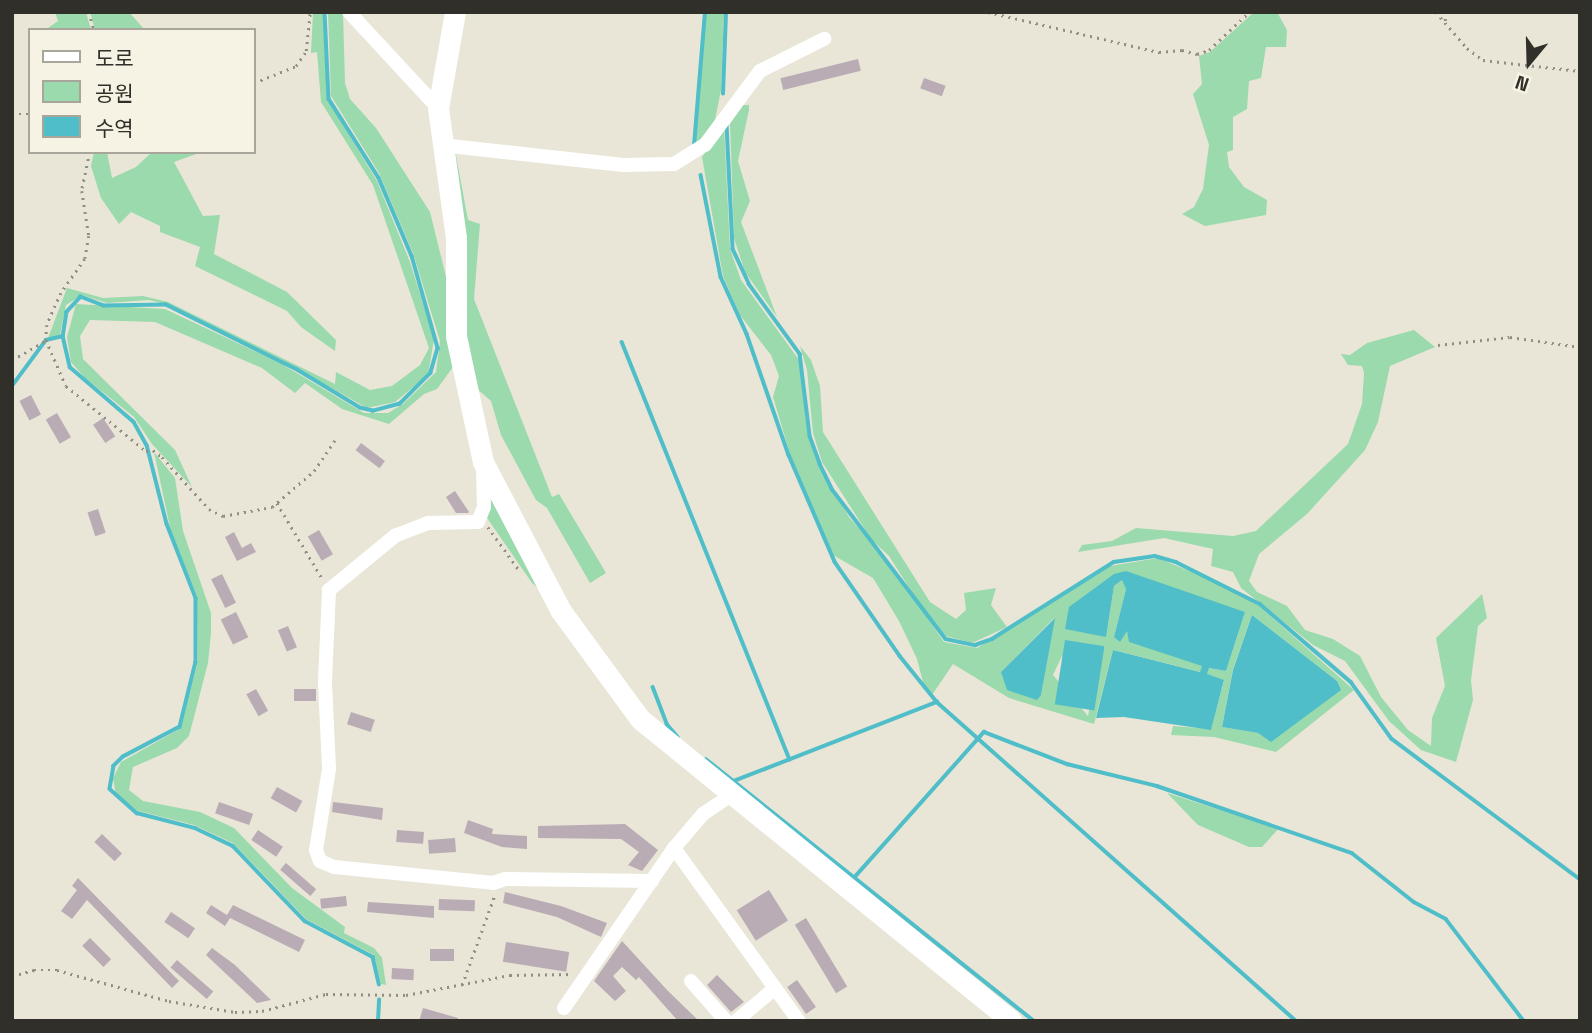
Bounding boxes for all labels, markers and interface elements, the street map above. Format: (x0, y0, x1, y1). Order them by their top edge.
legend (28, 28, 256, 154)
north arrow (1494, 28, 1564, 98)
text: 도로 (95, 45, 134, 72)
text: N (1512, 69, 1532, 97)
text: 공원 (95, 80, 134, 107)
text: 수역 (95, 115, 134, 142)

